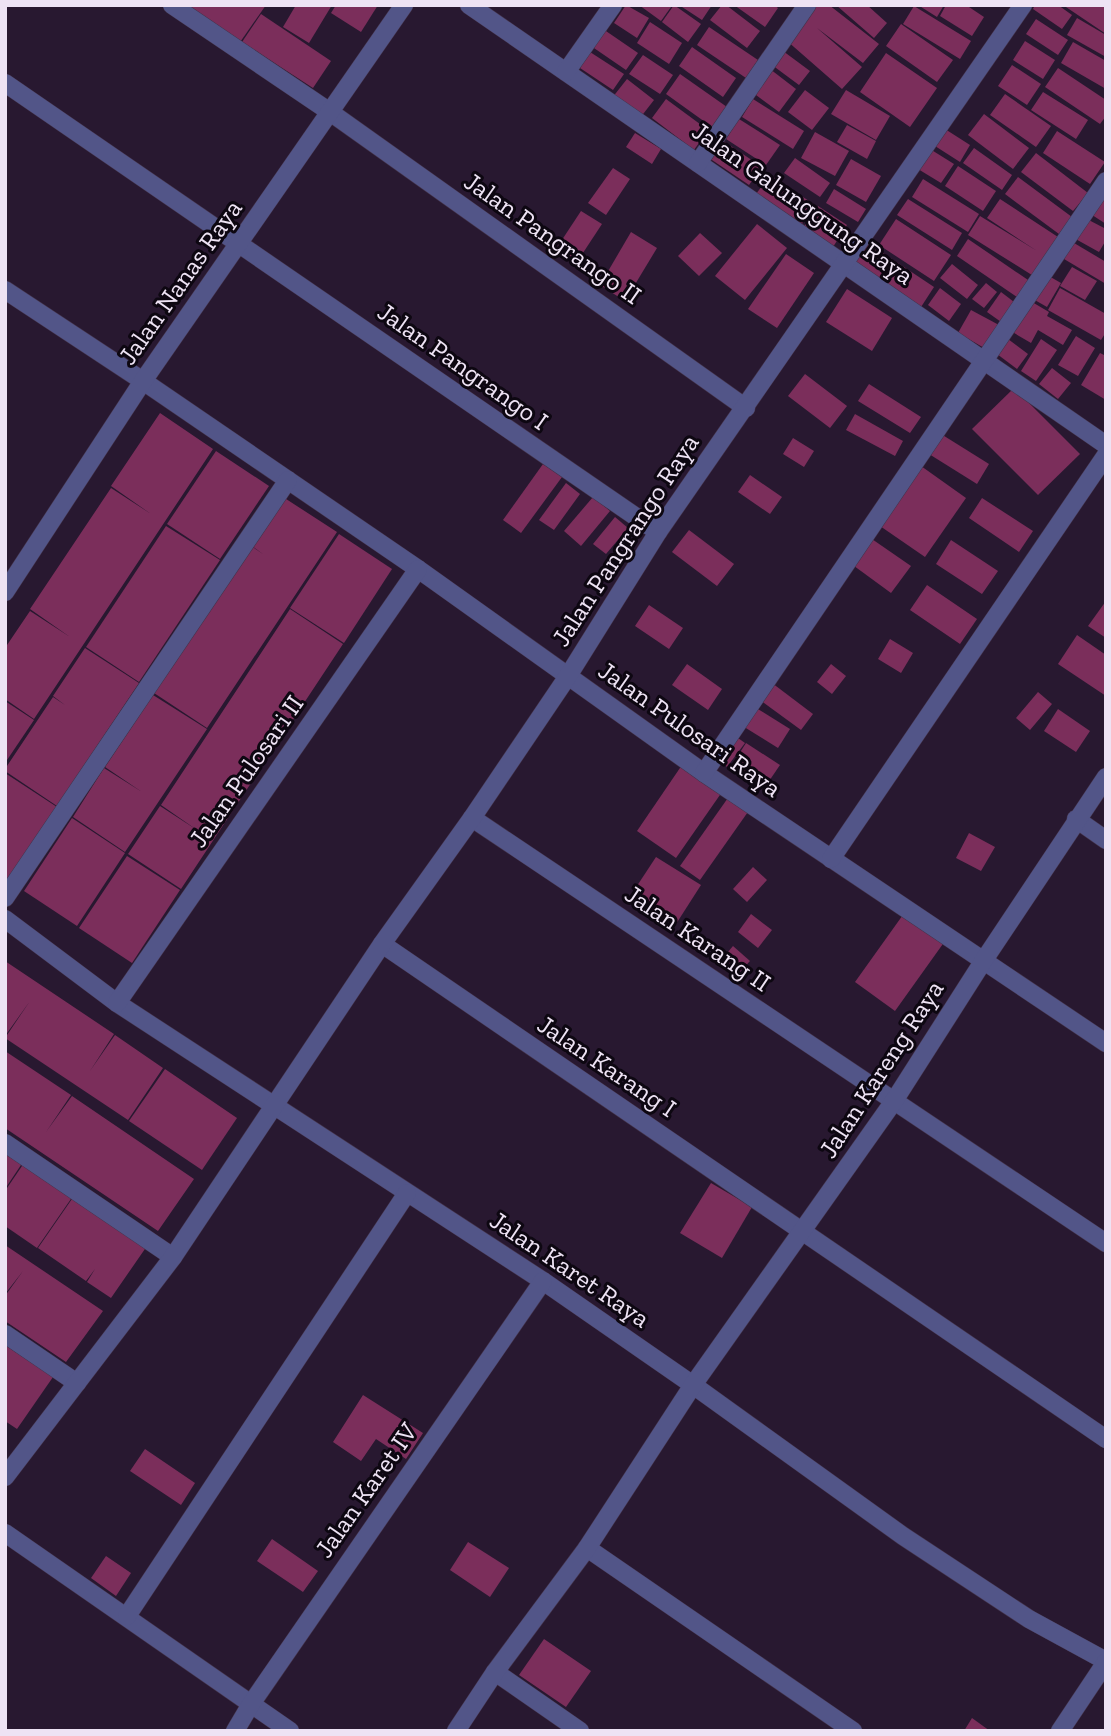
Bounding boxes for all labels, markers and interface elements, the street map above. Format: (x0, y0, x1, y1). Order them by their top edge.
street label: Jalan Galunggung Raya (686, 114, 920, 292)
street label: Jalan Pangrango II (458, 165, 648, 311)
street label: Jalan Nanas Raya (111, 193, 249, 371)
street label: Jalan Pangrango I (372, 295, 554, 437)
street label: Jalan Pangrango Raya (545, 428, 706, 652)
street label: Jalan Pulosari Raya (592, 654, 788, 804)
street label: Jalan Pulosari II (182, 689, 310, 853)
street label: Jalan Karang II (619, 878, 777, 998)
street label: Jalan Kareng Raya (812, 974, 951, 1164)
street label: Jalan Karang I (532, 1008, 682, 1124)
street label: Jalan Karet Raya (484, 1204, 656, 1334)
street label: Jalan Karet IV (308, 1416, 424, 1564)

